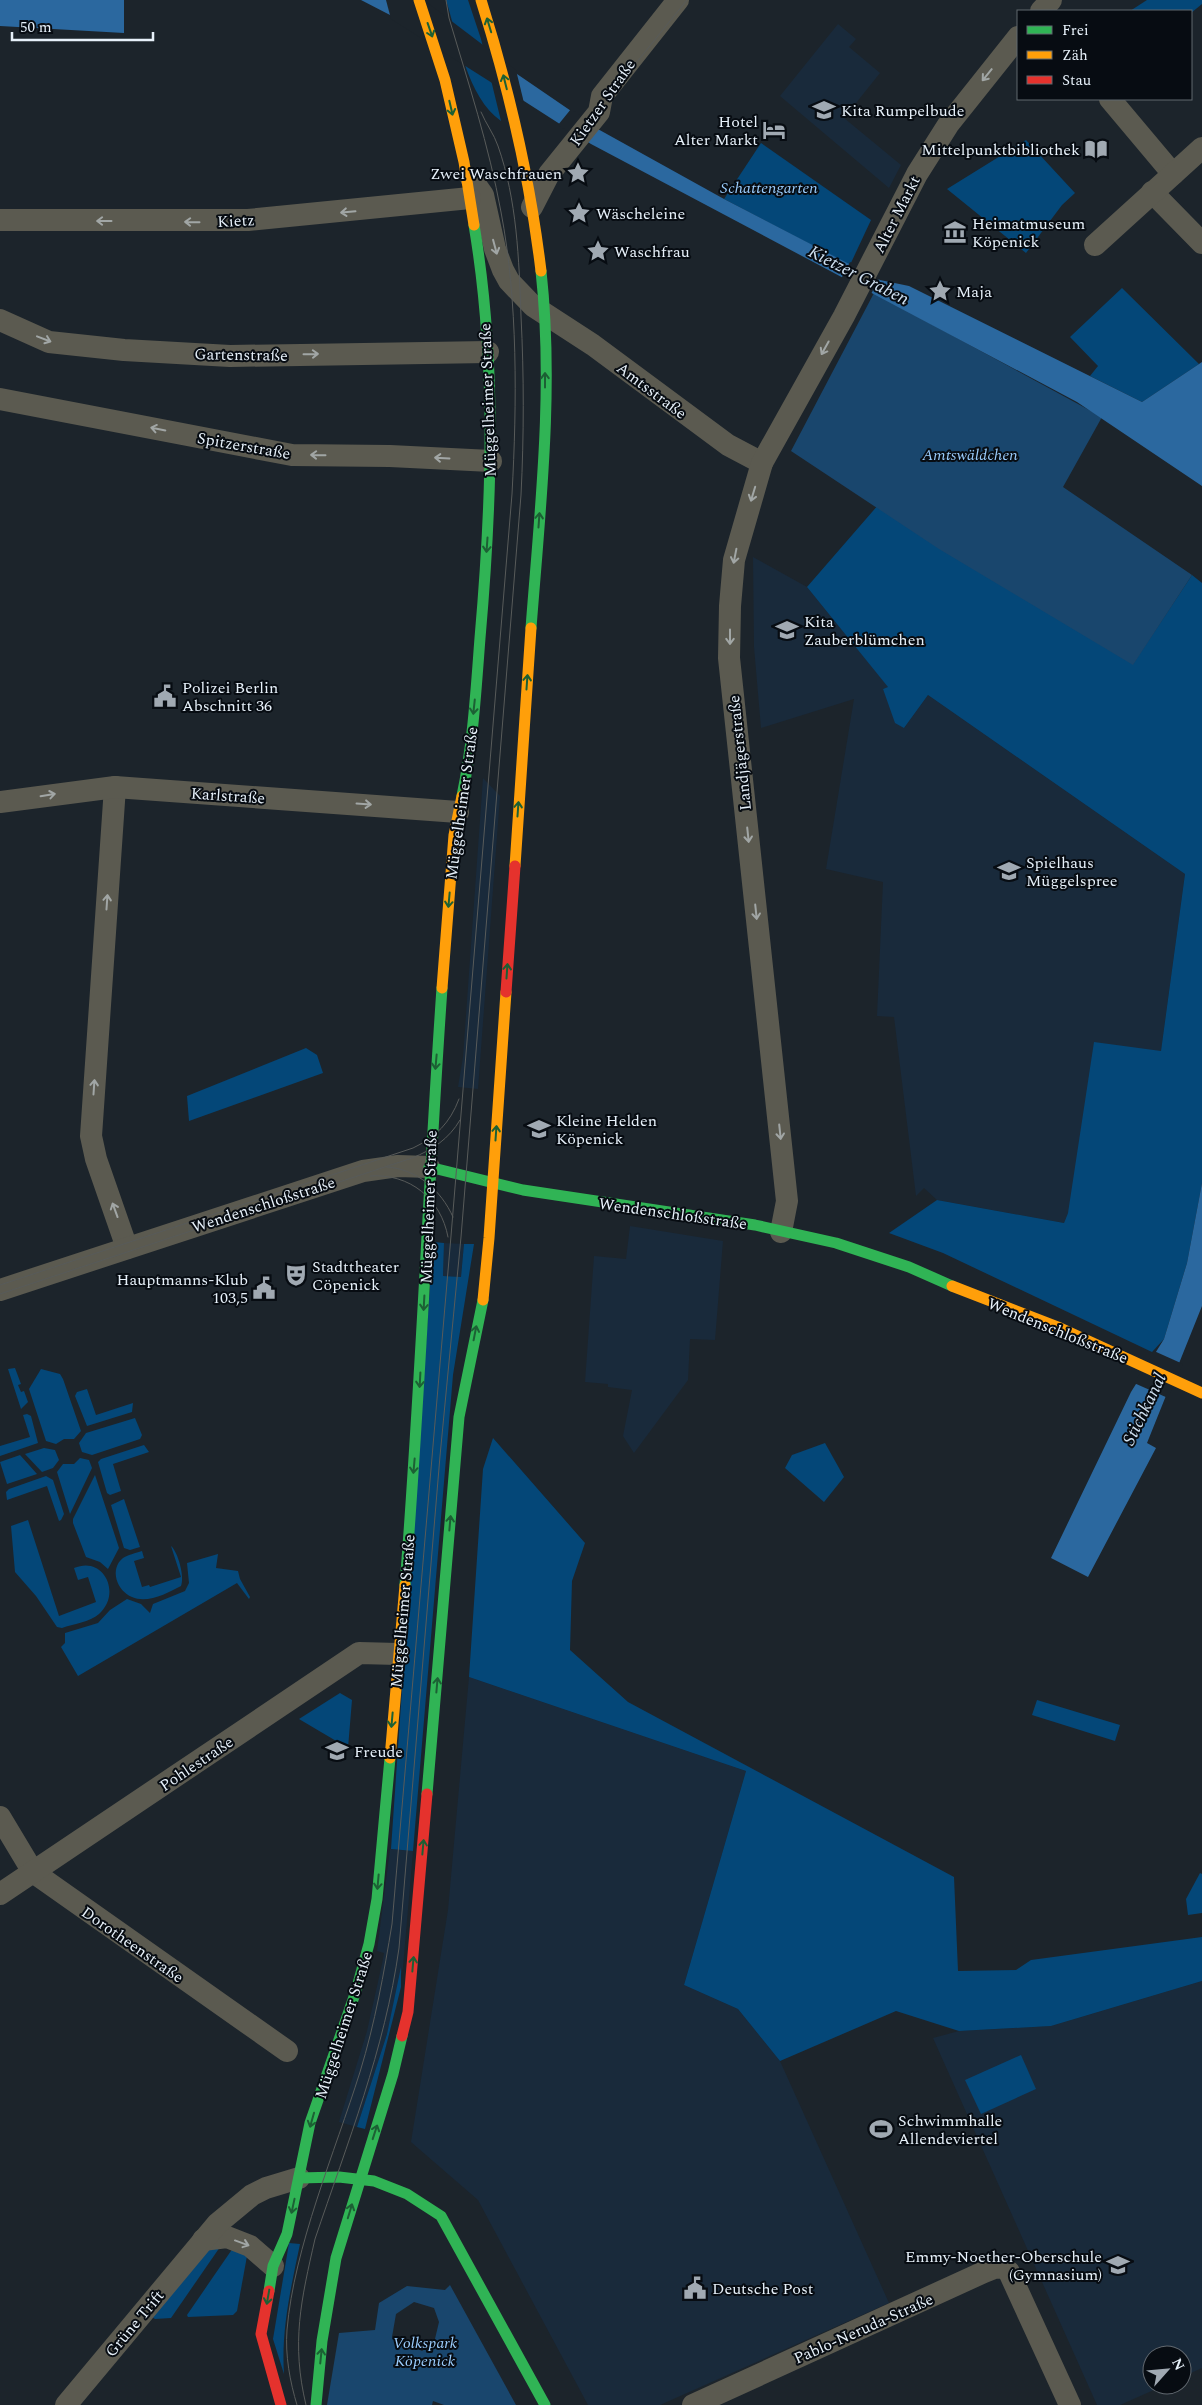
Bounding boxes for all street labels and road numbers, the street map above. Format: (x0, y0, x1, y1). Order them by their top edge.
street label: Kietzer Straße (564, 54, 642, 151)
street label: Alter Markt (867, 171, 927, 257)
street label: Kietz (217, 208, 255, 234)
street label: Müggelheimer Straße (473, 323, 503, 477)
street label: Gartenstraße (194, 342, 288, 368)
street label: Amtsstraße (611, 356, 692, 425)
street label: Spitzerstraße (195, 426, 292, 466)
street label: Landjägerstraße (722, 694, 758, 812)
street label: Müggelheimer Straße (439, 725, 485, 881)
street label: Karlstraße (190, 781, 266, 811)
street label: Müggelheimer Straße (414, 1130, 444, 1284)
street label: Wendenschloßstraße (188, 1170, 338, 1239)
street label: Wendenschloßstraße (597, 1192, 749, 1236)
street label: Wendenschloßstraße (984, 1292, 1131, 1370)
street label: Müggelheimer Straße (384, 1533, 422, 1689)
street label: Pohlestraße (155, 1730, 238, 1797)
street label: Dorotheenstraße (76, 1901, 189, 1989)
street label: Müggelheimer Straße (309, 1948, 379, 2102)
street label: Grüne Trift (99, 2285, 170, 2363)
street label: Pablo-Neruda-Straße (790, 2287, 937, 2371)

